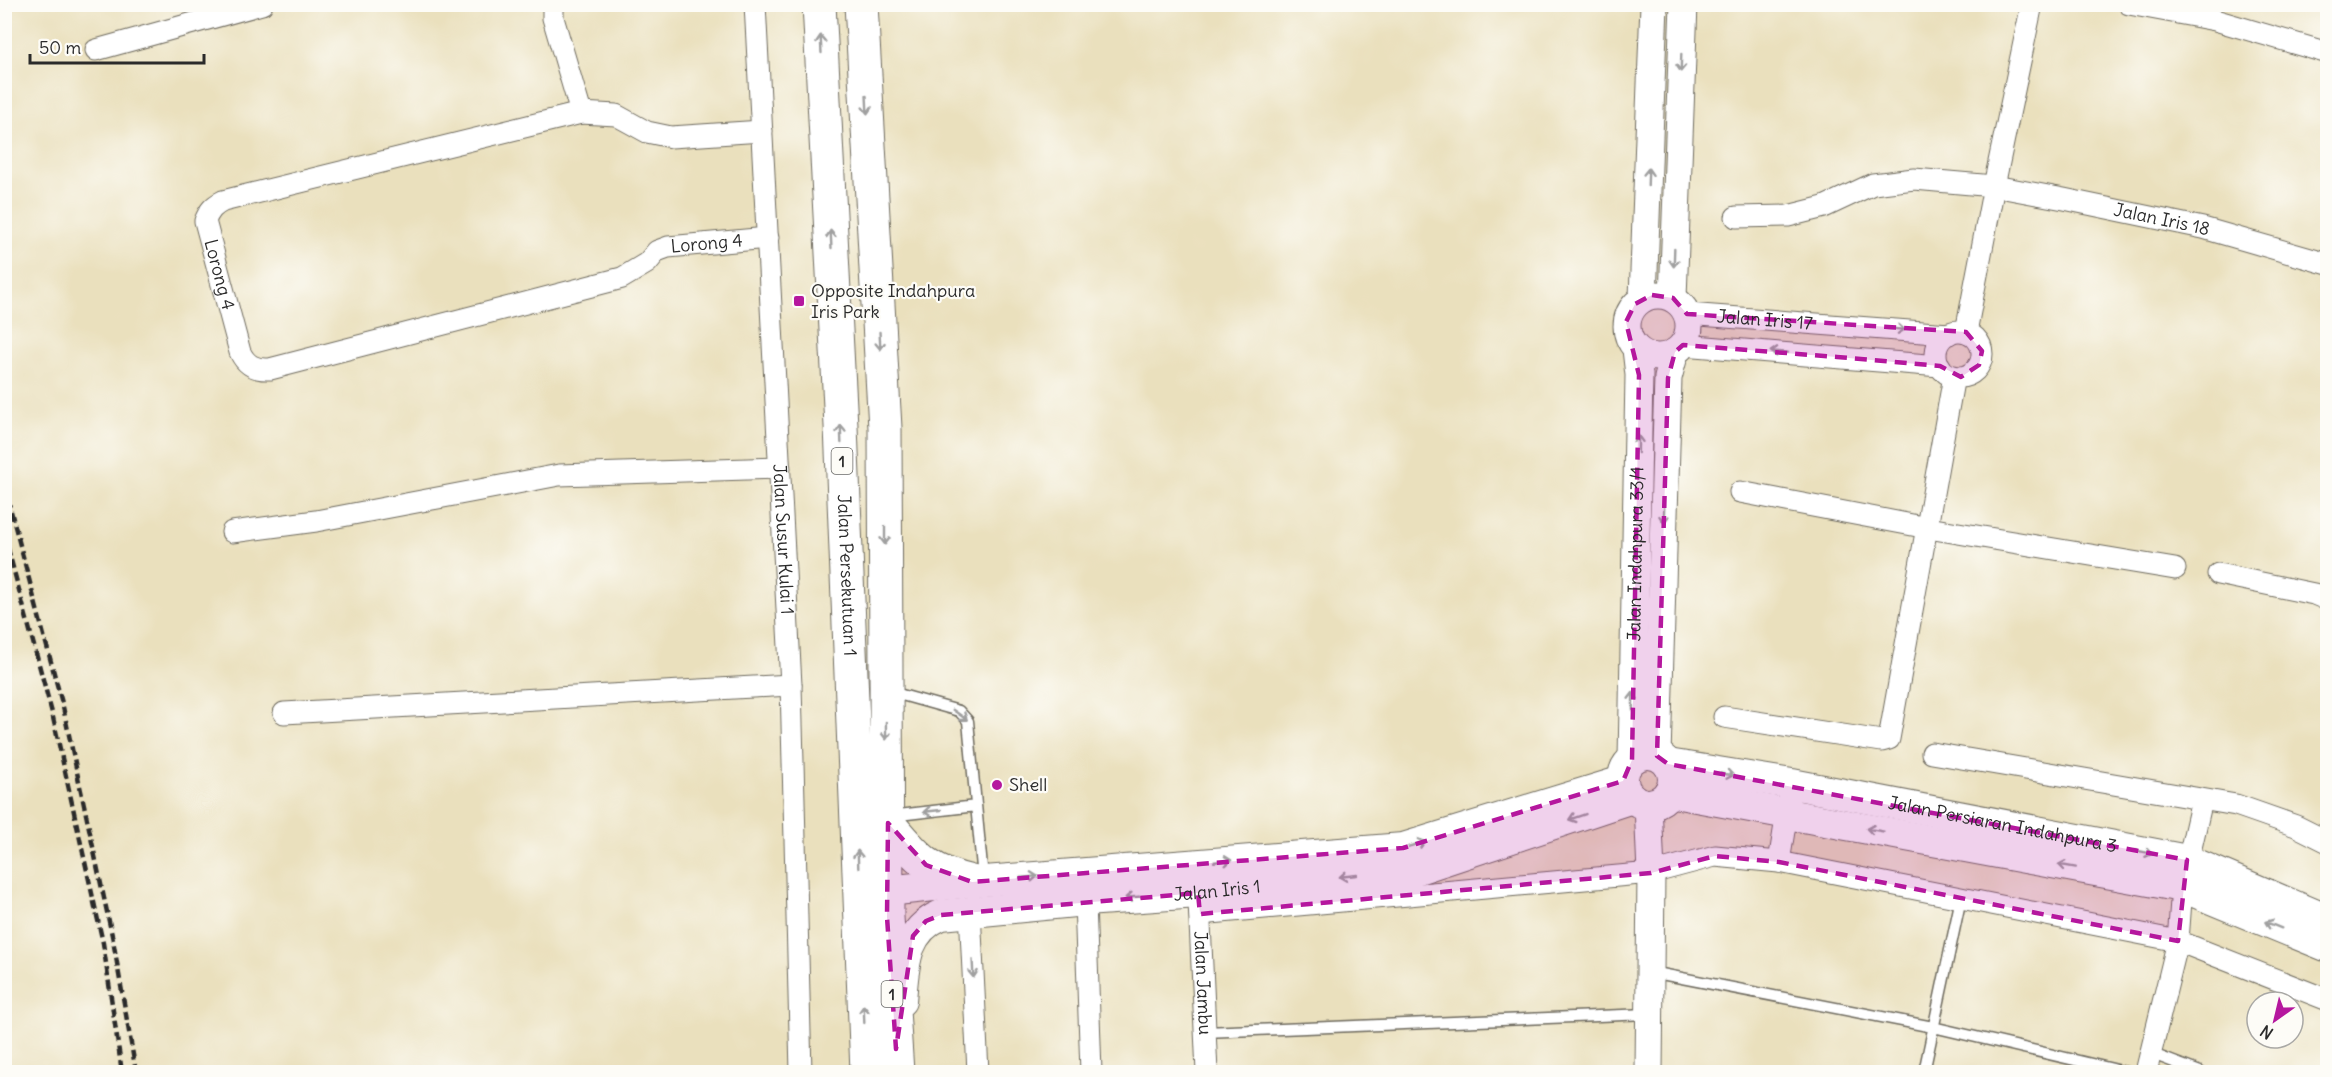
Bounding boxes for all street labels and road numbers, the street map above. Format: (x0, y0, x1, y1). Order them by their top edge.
street label: Jalan Iris 18 (2112, 198, 2213, 240)
street label: Lorong 4 (670, 228, 744, 258)
street label: Lorong 4 (199, 237, 240, 312)
street label: Jalan Iris 17 (1716, 304, 1814, 335)
road number: 1 (832, 448, 852, 474)
street label: Jalan Susur Kulai 1 (768, 463, 799, 615)
street label: Jalan Indahpura 33/1 (1622, 467, 1648, 642)
street label: Jalan Persekutuan 1 (833, 494, 862, 657)
street label: Jalan Persiaran Indahpura 3 (1886, 791, 2119, 857)
street label: Jalan Iris 1 (1173, 874, 1262, 906)
street label: Jalan Jambu (1189, 930, 1217, 1035)
road number: 1 (882, 981, 902, 1007)

